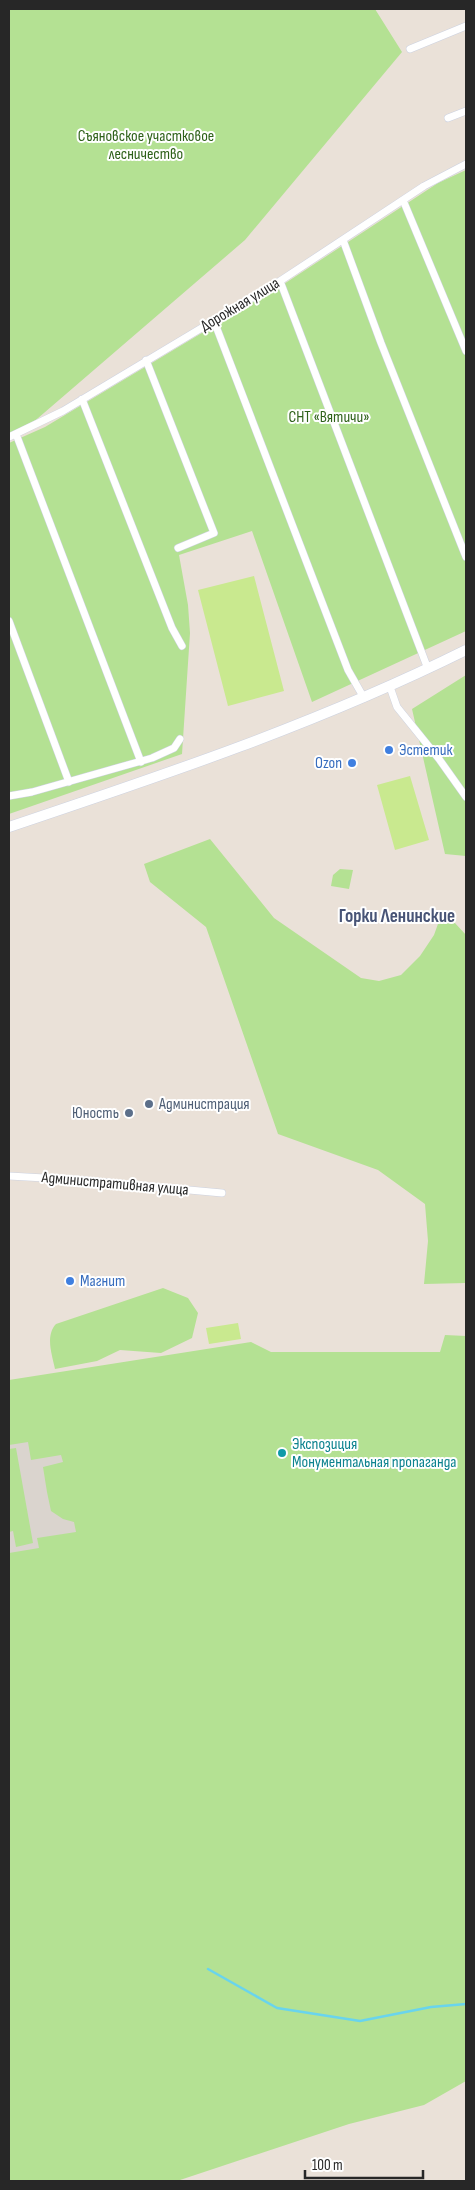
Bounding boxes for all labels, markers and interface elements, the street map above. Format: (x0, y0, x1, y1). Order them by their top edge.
park label: Съяновское участковое лесничество (78, 127, 214, 164)
street label: Дорожная улица (197, 274, 283, 336)
park label: СНТ «Вятичи» (288, 408, 370, 427)
place label: Эстетик (399, 741, 453, 760)
marker: Эстетик (383, 744, 395, 756)
place label: Ozon (315, 754, 342, 773)
marker: Ozon (346, 757, 358, 769)
district label: Горки Ленинские (339, 905, 455, 928)
place label: Администрация (158, 1095, 250, 1114)
marker: Администрация (143, 1098, 155, 1110)
place label: Юность (72, 1104, 119, 1123)
marker: Юность (123, 1107, 135, 1119)
street label: Административная улица (40, 1168, 189, 1200)
place label: Магнит (80, 1272, 125, 1291)
marker: Магнит (64, 1275, 76, 1287)
place label: Экспозиция Монументальная пропаганда (292, 1435, 456, 1472)
marker: Экспозиция Монументальная пропаганда (276, 1447, 288, 1459)
scale bar (305, 2148, 422, 2180)
text: 100 m (312, 2156, 343, 2175)

